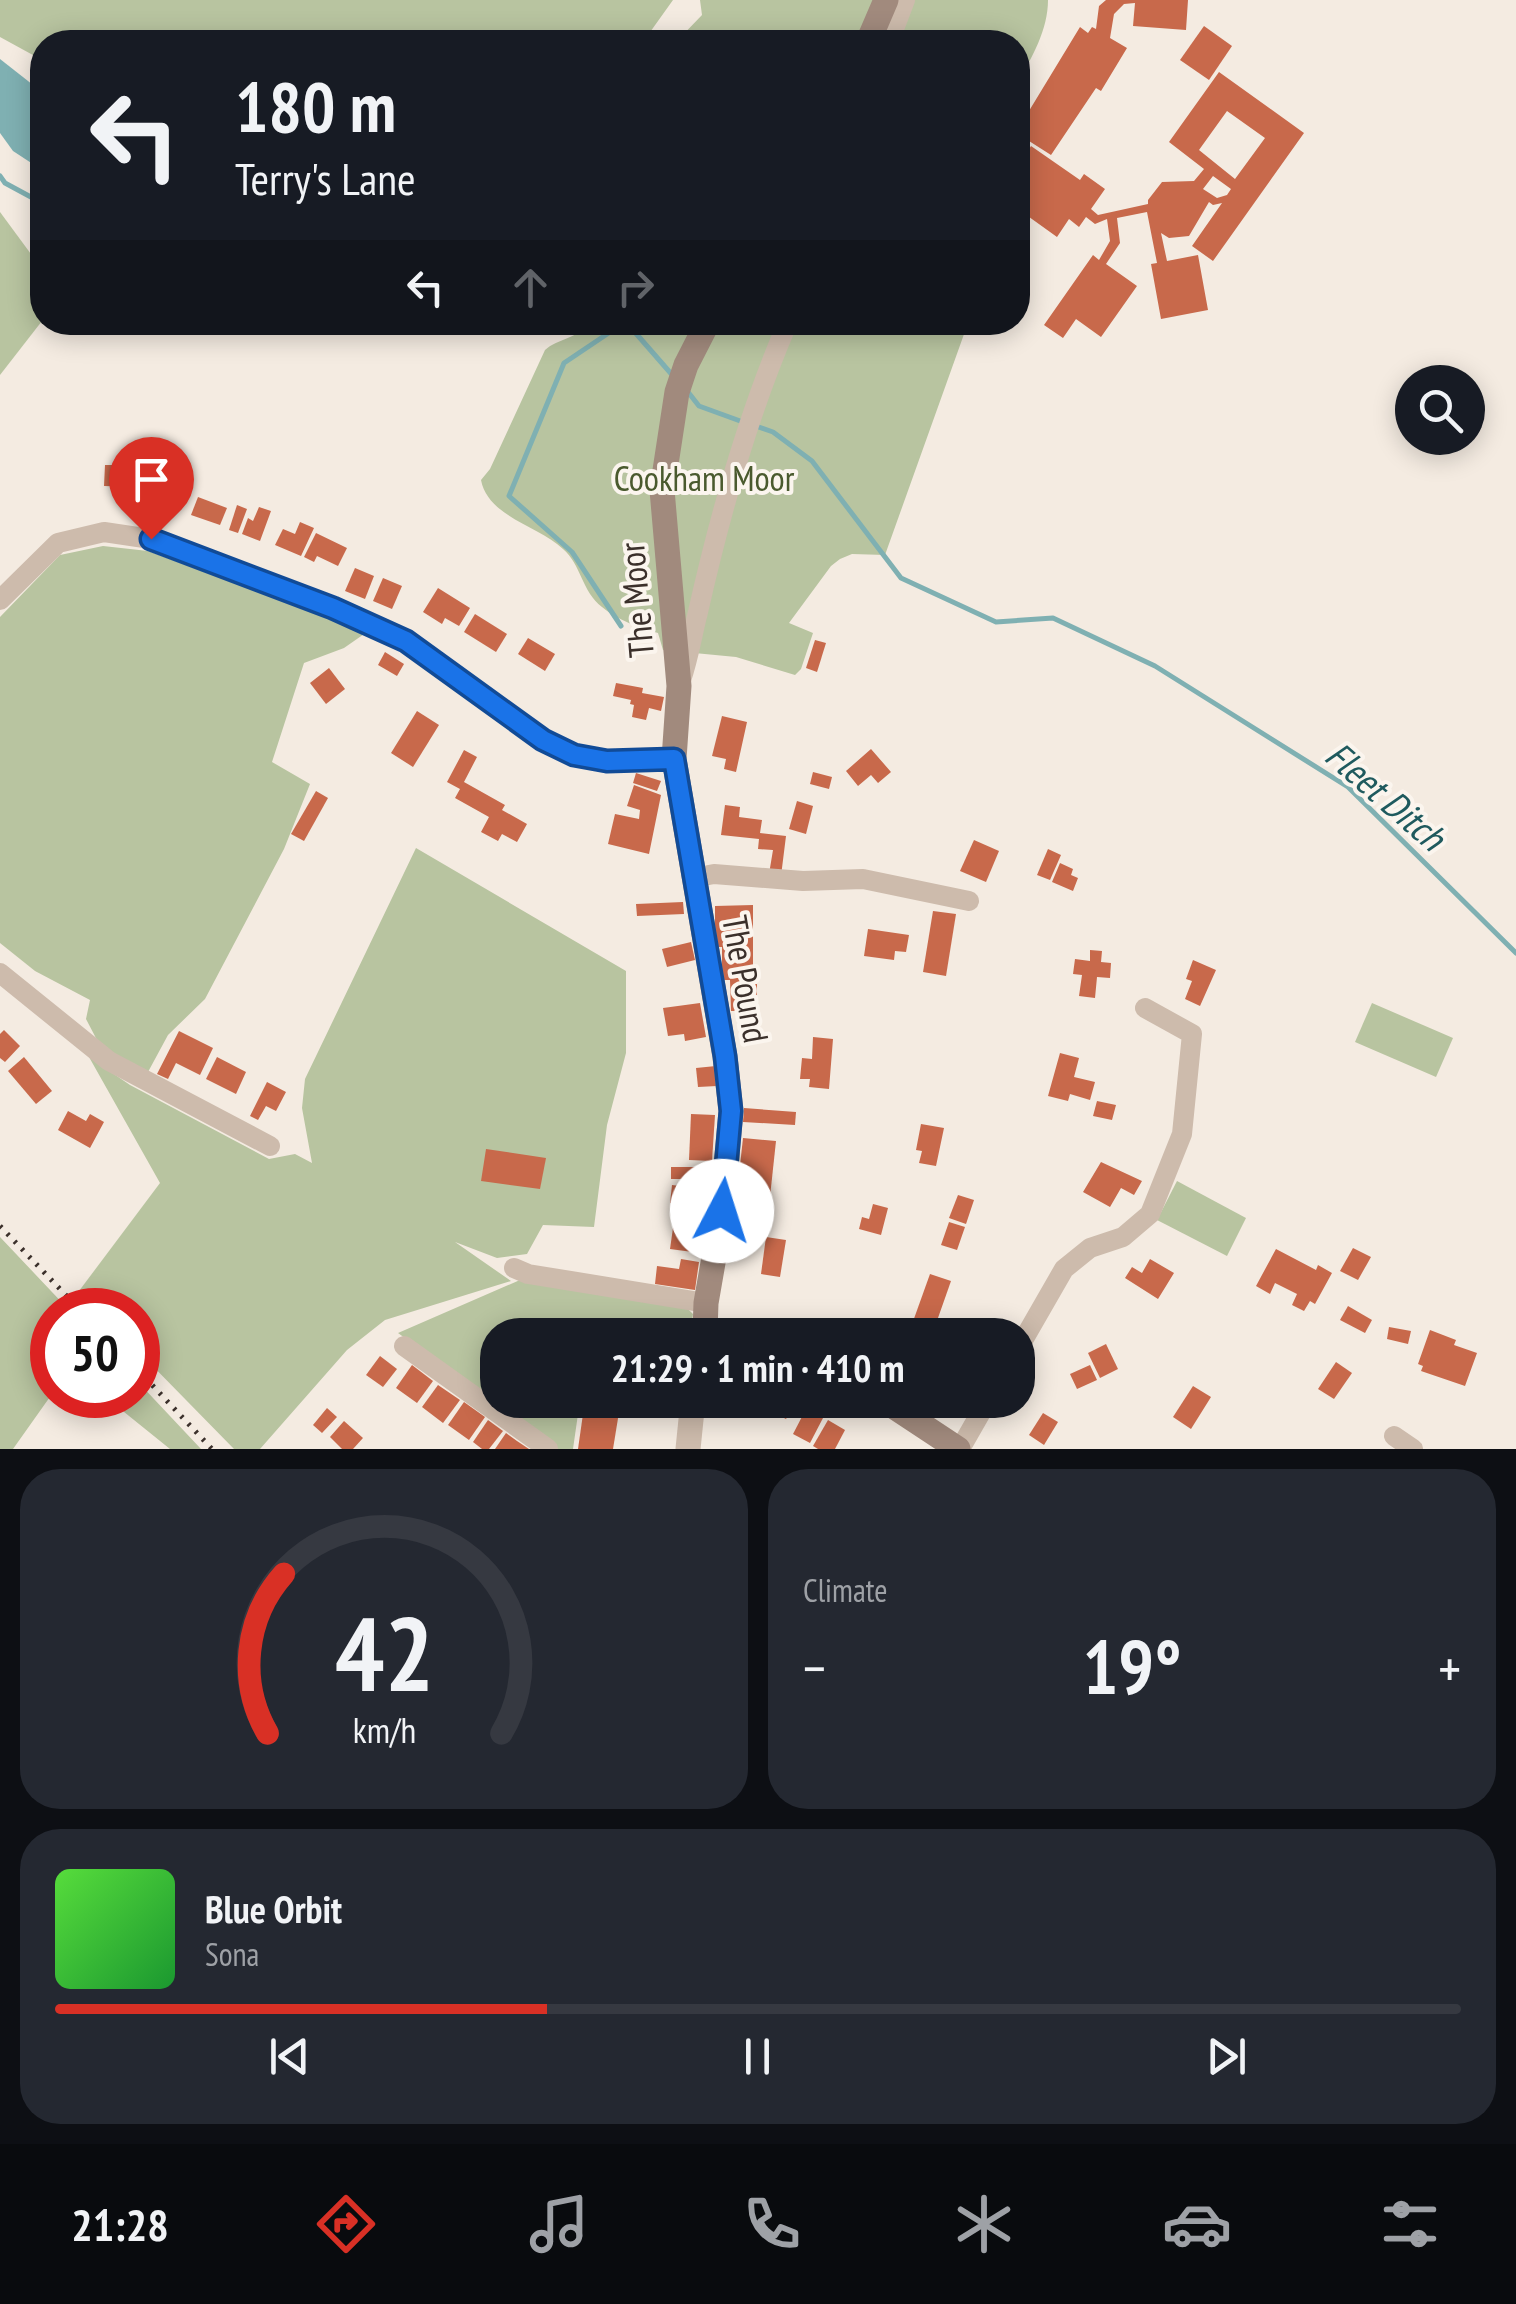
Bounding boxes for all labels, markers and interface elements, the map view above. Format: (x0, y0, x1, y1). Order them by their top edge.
text: 180 m (235, 61, 396, 151)
icon: left (70, 70, 200, 200)
text: Terry's Lane (235, 149, 416, 207)
icon: left (398, 260, 453, 315)
icon: ahead (503, 260, 558, 315)
icon: right (608, 260, 663, 315)
map controls (1395, 365, 1485, 455)
button: search (1395, 365, 1485, 455)
pin (109, 437, 194, 540)
icon: arrive (124, 452, 179, 507)
park label: Cookham Moor (614, 455, 795, 501)
street label: The Moor (608, 540, 664, 659)
water label: Fleet Ditch (1316, 730, 1458, 862)
street label: The Pound (712, 912, 780, 1046)
position arrow (670, 1159, 774, 1263)
speed limit sign: 50 (30, 1288, 160, 1418)
text: 21:29 · 1 min · 410 m (611, 1343, 904, 1392)
text: Climate (803, 1569, 887, 1611)
text: 42 (334, 1585, 434, 1720)
text: 19° (1082, 1618, 1182, 1715)
text: − (803, 1632, 826, 1703)
text: + (1438, 1632, 1461, 1703)
text: km/h (352, 1707, 416, 1753)
text: Blue Orbit (205, 1884, 342, 1933)
text: Sona (205, 1933, 259, 1975)
icon: previous (262, 2029, 317, 2084)
icon: pause (730, 2029, 785, 2084)
icon: next (1199, 2029, 1254, 2084)
icon: directions (311, 2189, 381, 2259)
icon: music (524, 2189, 594, 2259)
icon: phone (737, 2189, 807, 2259)
icon: climate (949, 2189, 1019, 2259)
icon: car (1162, 2189, 1232, 2259)
icon: filters (1375, 2189, 1445, 2259)
text: 21:28 (71, 2195, 169, 2253)

